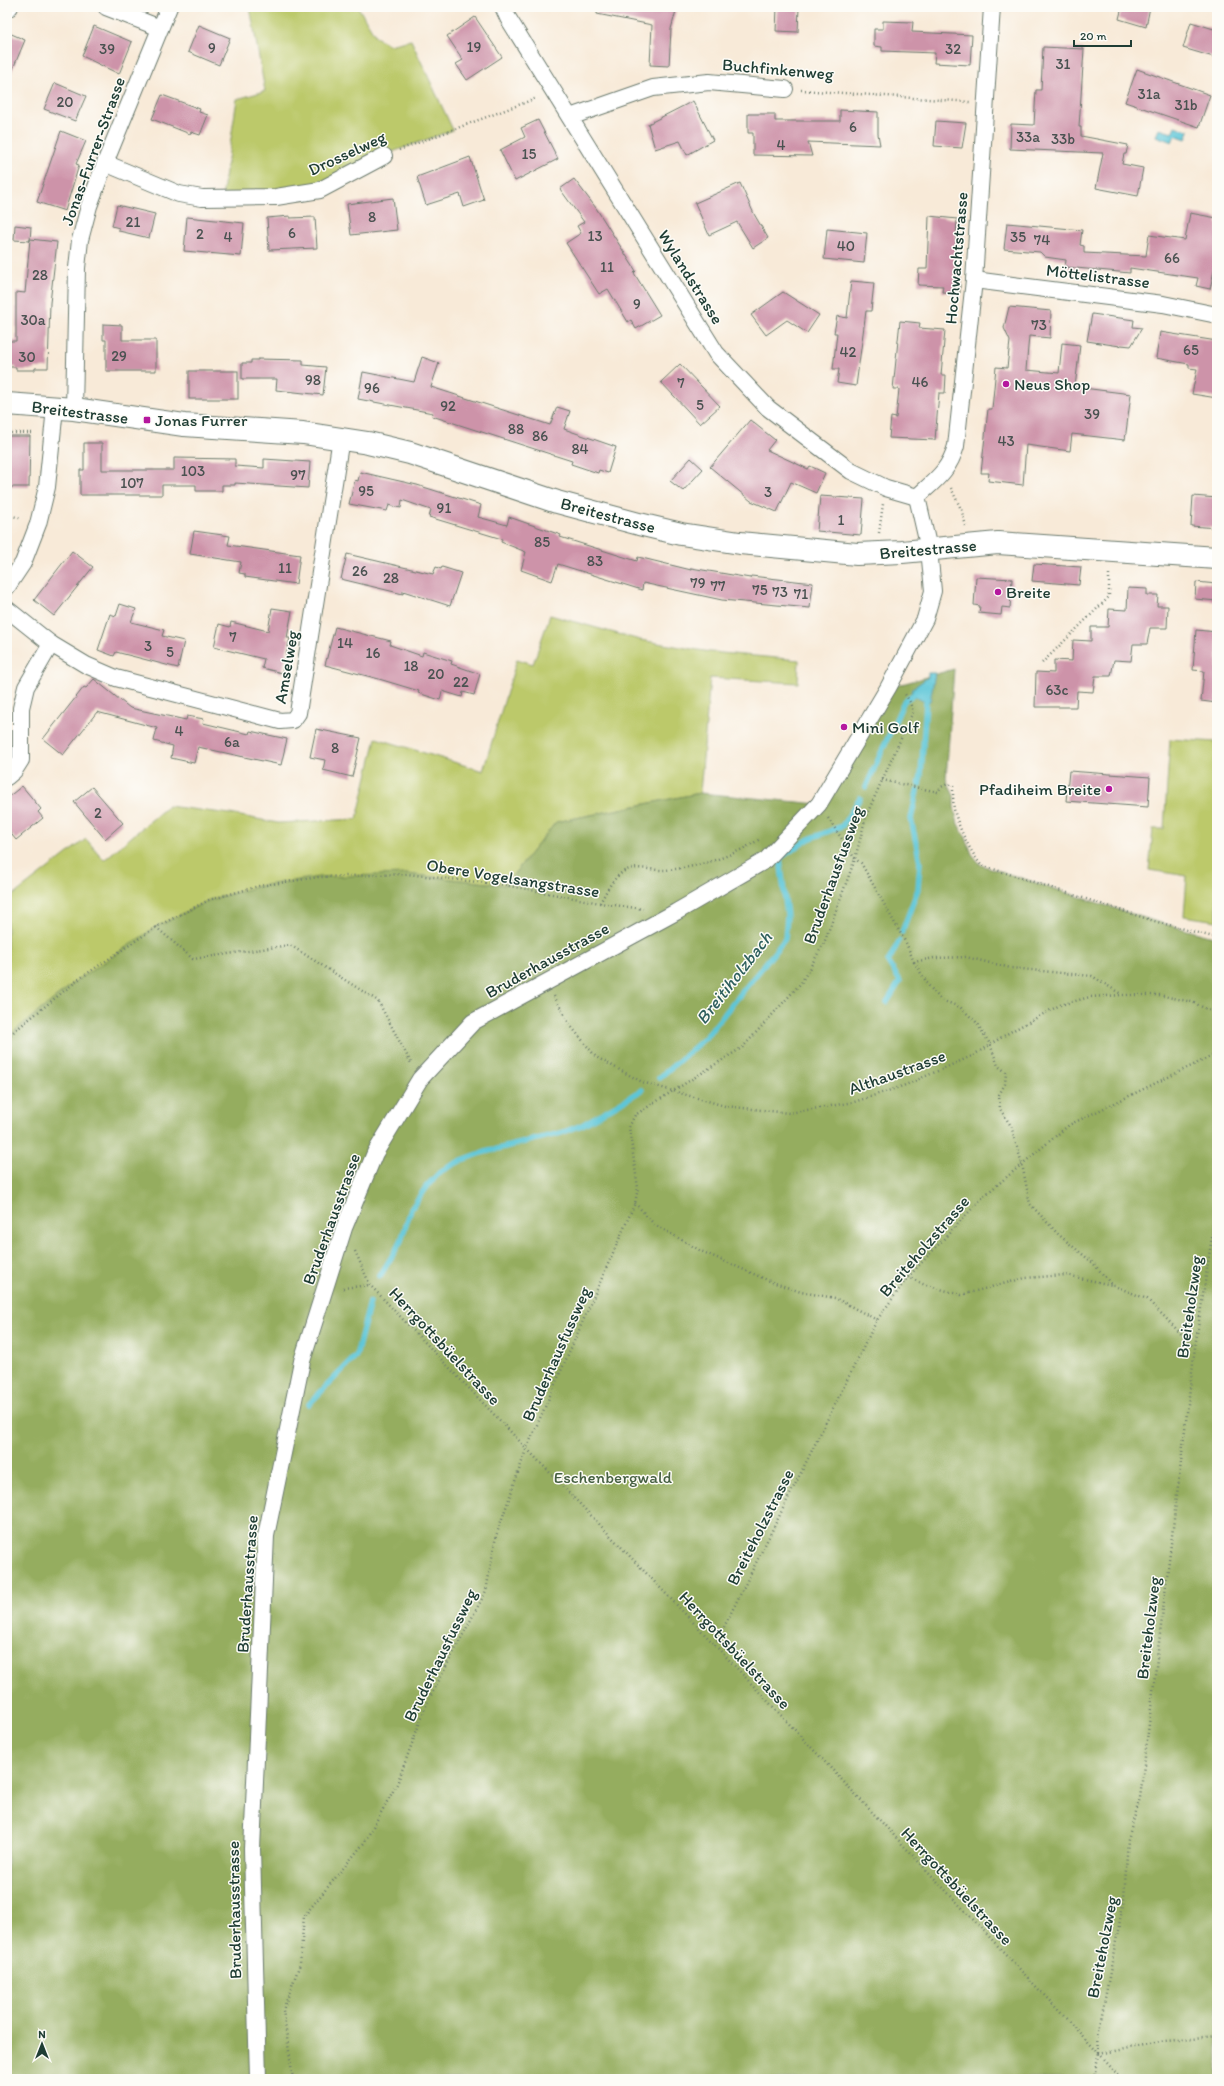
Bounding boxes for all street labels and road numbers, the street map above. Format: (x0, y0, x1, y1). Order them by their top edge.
street label: Buchfinkenweg (721, 54, 835, 84)
street label: Jonas-Furrer-Strasse (57, 74, 129, 228)
street label: Drosselweg (305, 126, 389, 180)
street label: Hochwachtstrasse (940, 191, 972, 325)
street label: Wylandstrasse (654, 226, 728, 328)
street label: Möttelistrasse (1045, 260, 1151, 292)
street label: Breitestrasse (30, 396, 130, 428)
street label: Breitestrasse (558, 493, 658, 537)
street label: Breitestrasse (879, 535, 977, 563)
street label: Amselweg (270, 628, 302, 705)
street label: Bruderhausfussweg (799, 803, 867, 947)
street label: Obere Vogelsangstrasse (425, 854, 601, 902)
street label: Bruderhausstrasse (482, 918, 612, 1002)
street label: Althaustrasse (846, 1045, 948, 1099)
street label: Bruderhausstrasse (298, 1151, 364, 1287)
street label: Breiteholzstrasse (875, 1191, 973, 1301)
street label: Breiteholzweg (1172, 1254, 1206, 1360)
street label: Herrgottsbüelstrasse (385, 1283, 505, 1409)
street label: Bruderhausfussweg (517, 1283, 595, 1424)
street label: Breiteholzstrasse (722, 1466, 798, 1588)
street label: Bruderhausstrasse (232, 1514, 262, 1654)
street label: Breiteholzweg (1132, 1575, 1164, 1681)
street label: Bruderhausfussweg (399, 1585, 481, 1725)
street label: Herrgottsbüelstrasse (675, 1587, 795, 1713)
street label: Herrgottsbüelstrasse (897, 1823, 1017, 1949)
street label: Bruderhausstrasse (223, 1841, 245, 1979)
street label: Breiteholzweg (1082, 1894, 1122, 2000)

